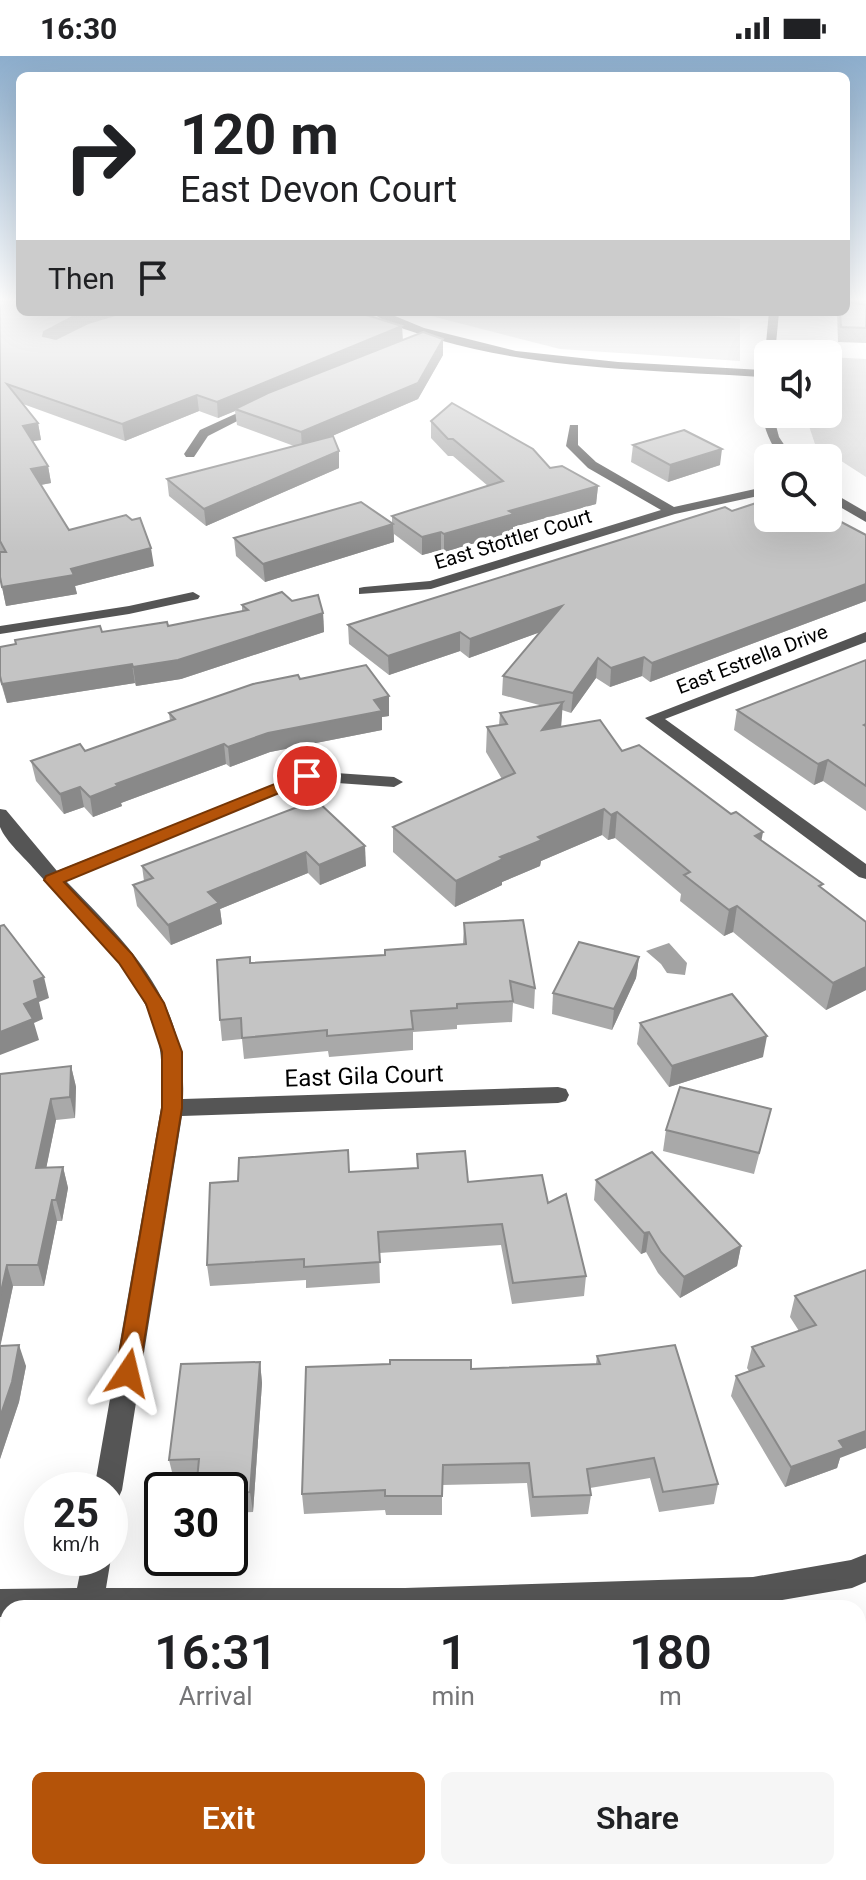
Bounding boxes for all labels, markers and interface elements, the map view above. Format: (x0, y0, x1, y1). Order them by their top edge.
text: 16:30 (40, 11, 117, 46)
text: 120 m (180, 102, 339, 168)
icon: right (48, 104, 152, 208)
text: East Devon Court (180, 169, 457, 211)
icon: arrive (131, 256, 175, 300)
text: Then (48, 261, 115, 296)
map controls (754, 340, 842, 532)
button: sound (754, 340, 842, 428)
button: search (754, 444, 842, 532)
street label: East Stottler Court (431, 504, 595, 574)
street label: East Estrella Drive (673, 619, 831, 699)
pin (273, 742, 341, 810)
icon: arrive (285, 754, 329, 798)
street label: East Gila Court (284, 1059, 444, 1093)
position arrow (86, 1331, 170, 1415)
speed limit sign: 30 (144, 1472, 248, 1576)
text: 25 (53, 1490, 99, 1537)
text: km/h (53, 1532, 99, 1556)
text: 16:31 (154, 1624, 277, 1681)
text: 1 (440, 1624, 467, 1681)
text: 180 (629, 1624, 712, 1681)
text: Arrival (179, 1681, 253, 1711)
text: min (431, 1681, 475, 1711)
text: m (659, 1681, 682, 1711)
button: Exit (32, 1772, 425, 1864)
button: Share (441, 1772, 834, 1864)

